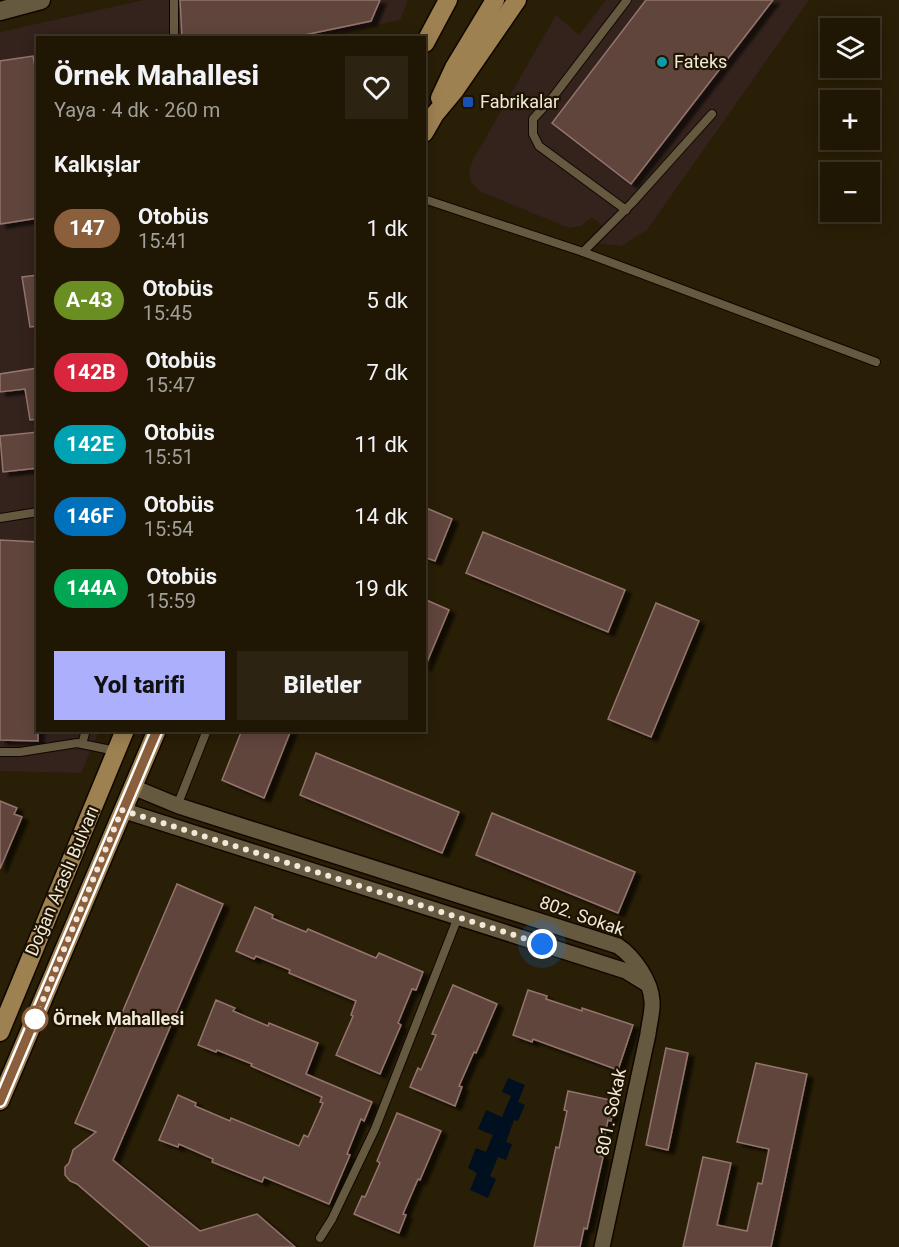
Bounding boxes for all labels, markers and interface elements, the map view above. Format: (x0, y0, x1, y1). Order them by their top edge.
map controls (820, 18, 880, 222)
button: layers (820, 18, 880, 78)
place label: Fateks (674, 51, 727, 72)
marker: Fateks (655, 55, 669, 69)
button: heart (345, 56, 408, 119)
text: Örnek Mahallesi (54, 59, 259, 92)
button: + (820, 90, 880, 150)
place label: Fabrikalar (480, 91, 559, 112)
marker: Fabrikalar (461, 95, 475, 109)
text: Yaya · 4 dk · 260 m (54, 98, 220, 122)
text: Kalkışlar (54, 152, 140, 177)
button: − (820, 162, 880, 222)
text: Otobüs (138, 204, 209, 229)
text: 147 (69, 216, 105, 240)
text: 1 dk (367, 216, 408, 241)
text: 15:41 (138, 229, 188, 253)
text: Otobüs (142, 276, 213, 301)
text: A-43 (66, 288, 112, 312)
text: 5 dk (367, 288, 408, 313)
text: 15:45 (142, 301, 192, 325)
text: Otobüs (146, 348, 216, 373)
text: 142B (66, 360, 116, 384)
text: 7 dk (367, 360, 408, 385)
text: 15:47 (146, 373, 195, 397)
text: Otobüs (144, 420, 215, 445)
text: 142E (66, 432, 114, 456)
text: 11 dk (354, 432, 408, 457)
text: 15:51 (144, 445, 194, 469)
text: Otobüs (144, 492, 214, 517)
text: 146F (66, 504, 114, 528)
text: 14 dk (354, 504, 408, 529)
text: 15:54 (144, 517, 193, 541)
text: Otobüs (146, 564, 217, 589)
text: 144A (66, 576, 116, 600)
text: 19 dk (354, 576, 408, 601)
text: 15:59 (146, 589, 196, 613)
button: Yol tarifi (54, 651, 225, 720)
button: Biletler (237, 651, 408, 720)
street label: Doğan Araslı Bulvarı (20, 803, 103, 959)
street label: 802. Sokak (537, 891, 628, 940)
your location (527, 929, 557, 959)
marker: Örnek Mahallesi (22, 1006, 48, 1032)
place label: Örnek Mahallesi (53, 1008, 184, 1029)
street label: 801. Sokak (591, 1066, 630, 1157)

